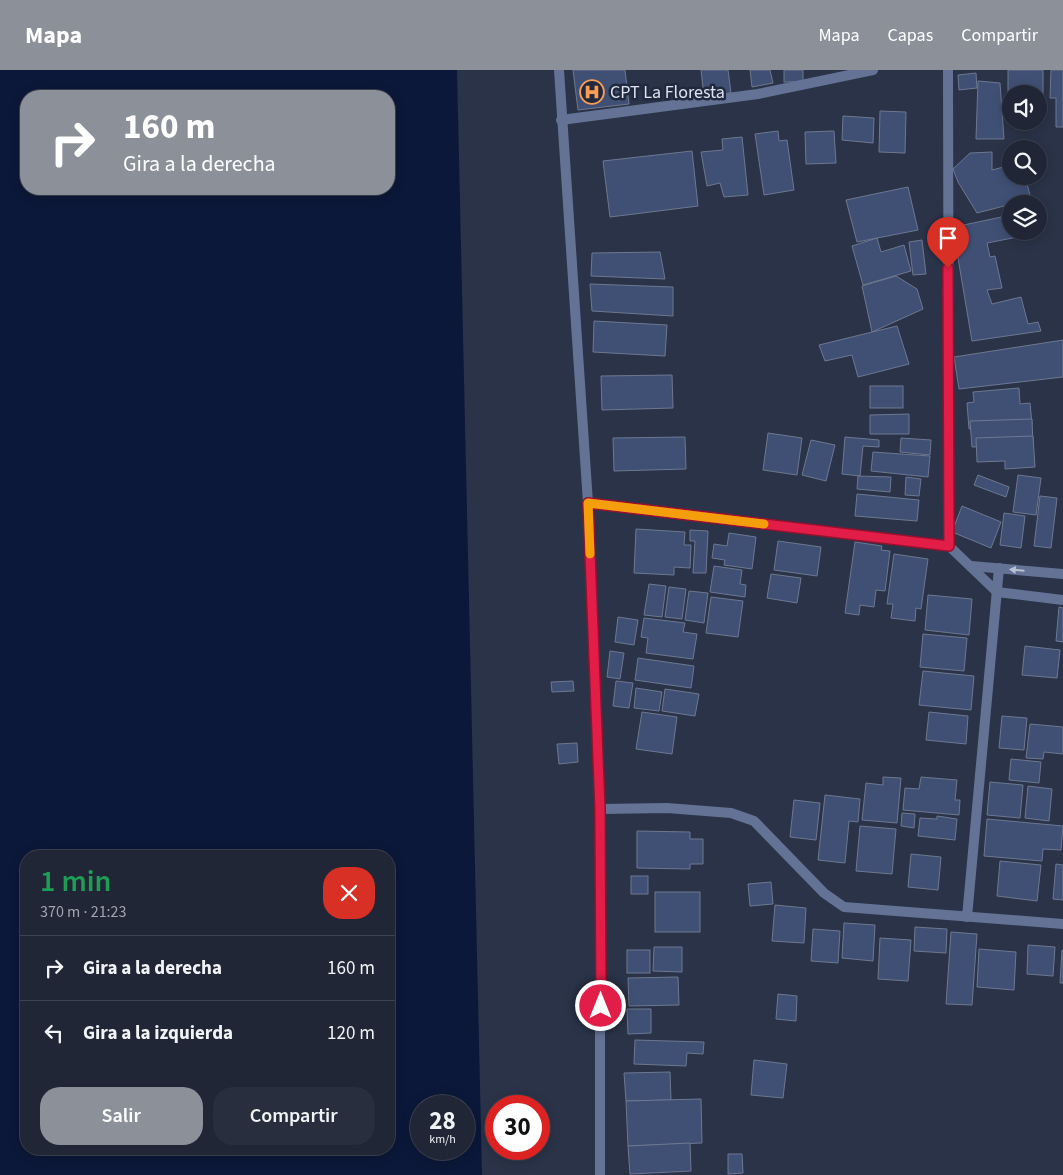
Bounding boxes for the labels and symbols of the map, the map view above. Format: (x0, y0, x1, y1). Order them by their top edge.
hospital icon: CPT La Floresta (579, 79, 605, 105)
place label: CPT La Floresta (610, 80, 725, 105)
pin (927, 217, 969, 268)
one-way arrow (1009, 566, 1025, 574)
position arrow (574, 979, 626, 1031)
speed limit sign: 30 (485, 1095, 550, 1160)

